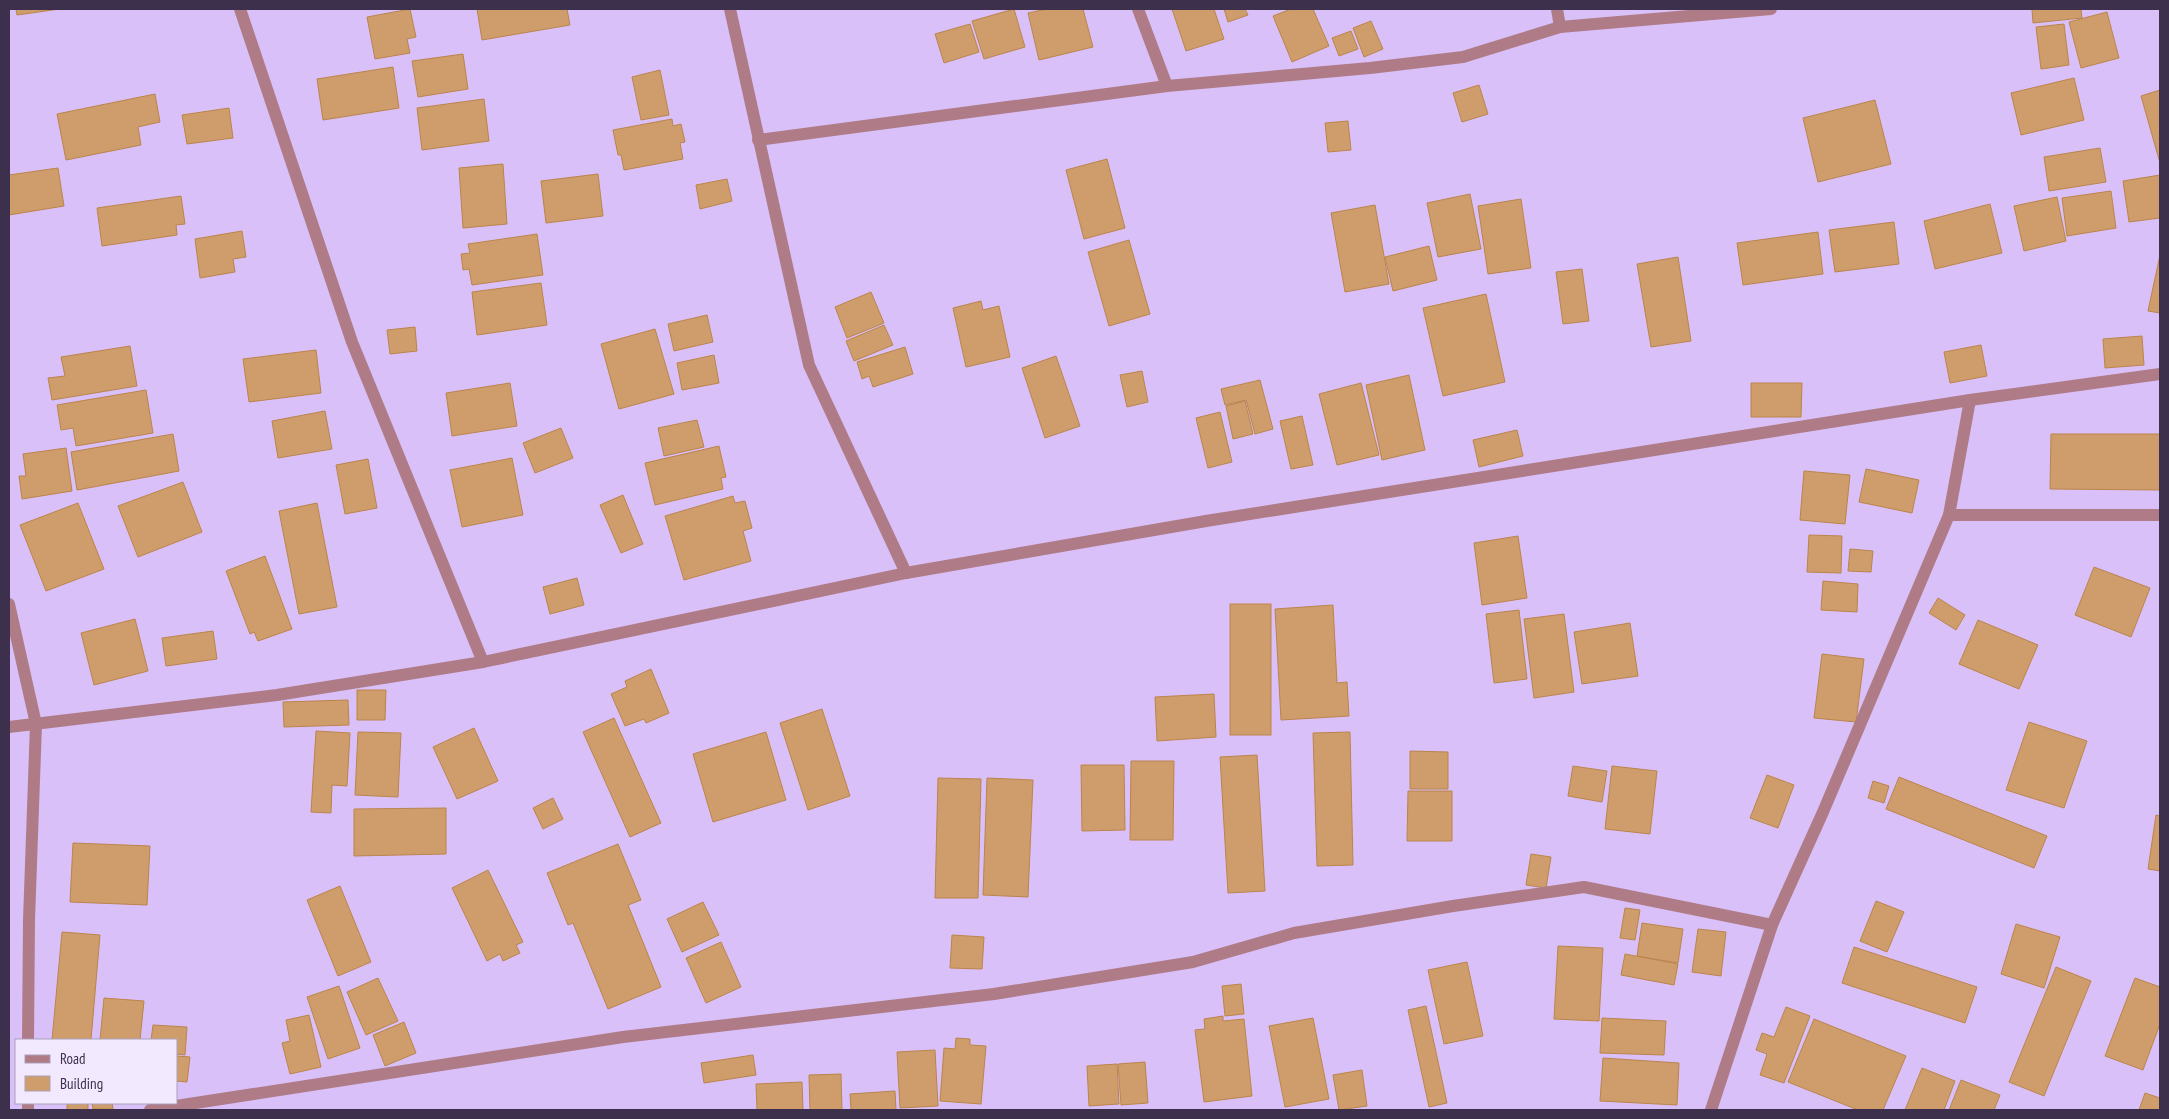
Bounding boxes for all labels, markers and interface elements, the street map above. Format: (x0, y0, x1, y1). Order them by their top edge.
legend (15, 1039, 178, 1104)
text: Road (60, 1049, 86, 1068)
text: Building (60, 1074, 103, 1093)

